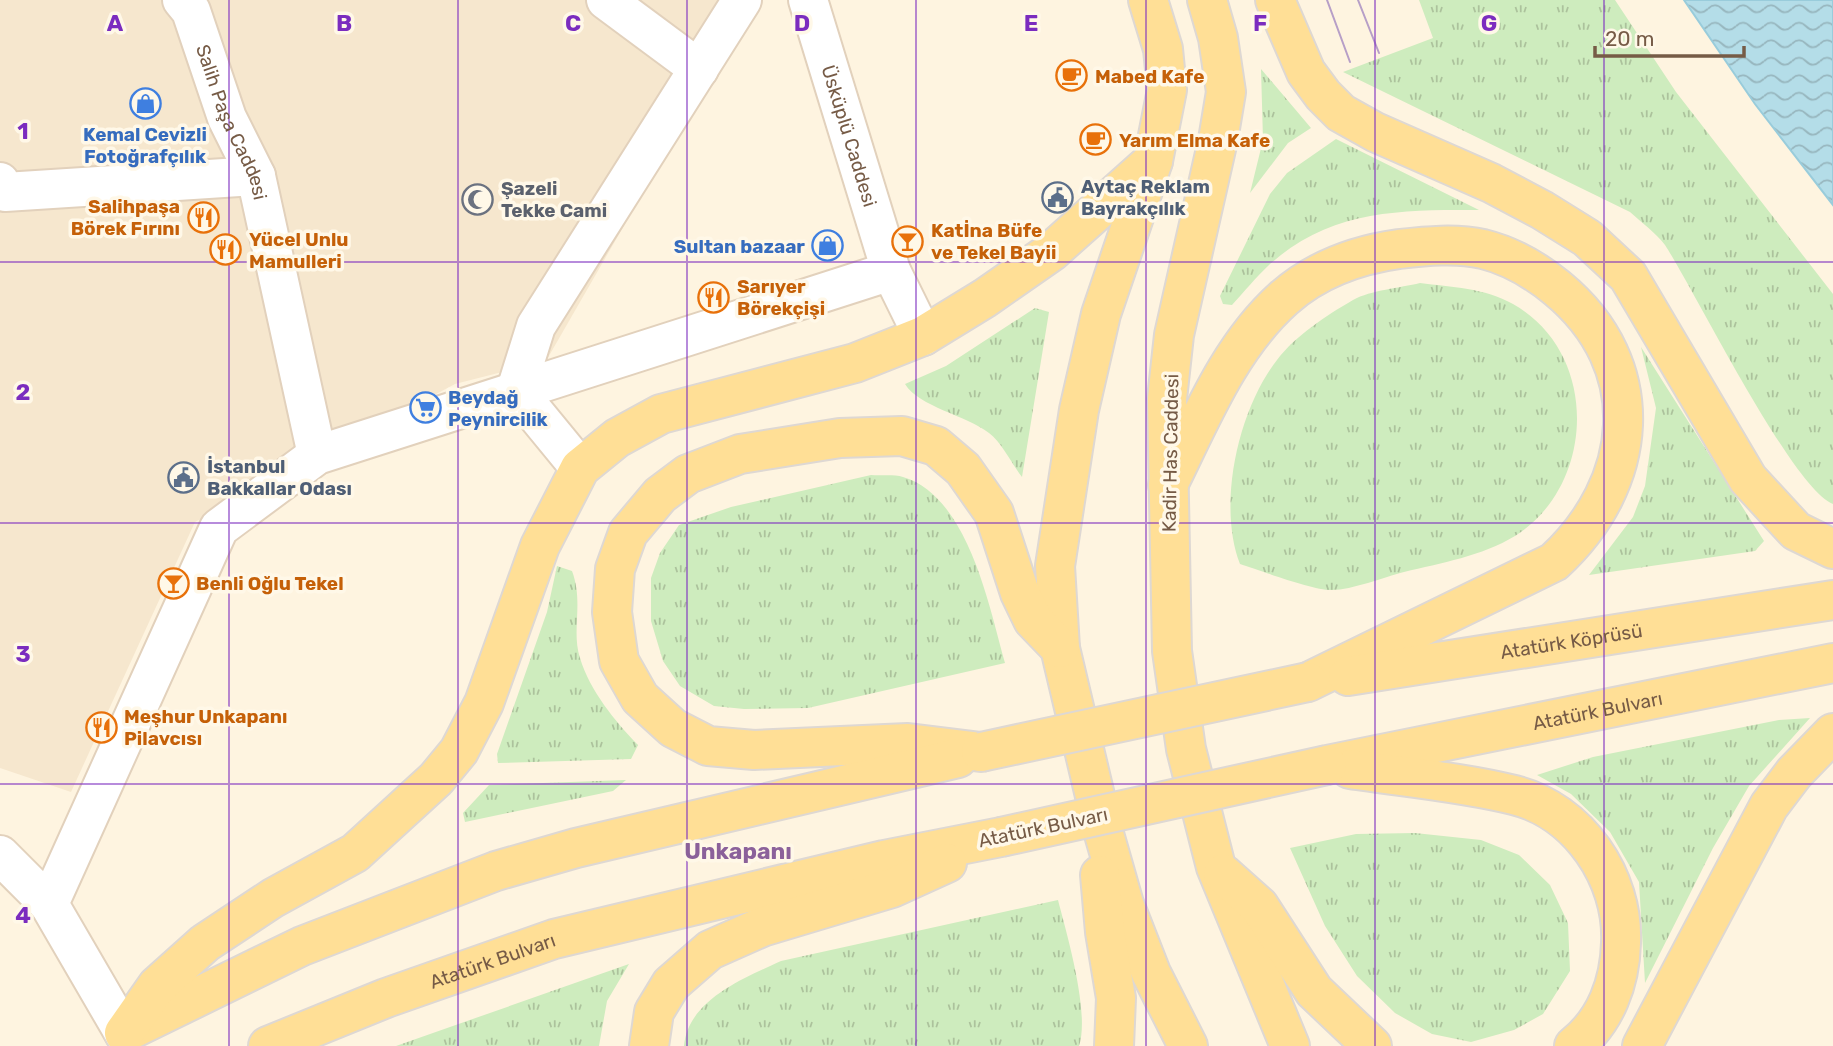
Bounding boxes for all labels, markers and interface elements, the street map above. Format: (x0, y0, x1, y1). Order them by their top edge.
text: A (107, 9, 124, 37)
text: B (336, 9, 352, 37)
text: C (565, 9, 581, 37)
text: D (794, 9, 810, 37)
text: E (1024, 9, 1038, 37)
text: F (1253, 9, 1267, 37)
text: G (1481, 9, 1497, 37)
scale bar (1595, 14, 1744, 58)
text: 20 m (1605, 26, 1654, 51)
street label: Salih Paşa Caddesi (191, 41, 272, 202)
cafe icon: Mabed Kafe (1055, 59, 1089, 93)
street label: Üsküplü Caddesi (817, 62, 882, 210)
place label: Mabed Kafe (1095, 65, 1204, 88)
shop icon: Kemal Cevizli Fotoğrafçılık (128, 86, 162, 120)
text: 1 (17, 117, 29, 145)
place label: Kemal Cevizli Fotoğrafçılık (83, 123, 207, 168)
cafe icon: Yarım Elma Kafe (1079, 123, 1113, 157)
place label: Yarım Elma Kafe (1119, 129, 1270, 152)
place label: Aytaç Reklam Bayrakçılık (1081, 175, 1210, 220)
place label: Şazeli Tekke Cami (501, 177, 607, 222)
public building icon: Aytaç Reklam Bayrakçılık (1041, 180, 1075, 214)
mosque icon: Şazeli Tekke Cami (461, 182, 495, 216)
place label: Salihpaşa Börek Fırını (71, 195, 180, 240)
restaurant icon: Salihpaşa Börek Fırını (186, 200, 220, 234)
place label: Katİna Büfe ve Tekel Bayii (931, 219, 1056, 264)
bar icon: Katİna Büfe ve Tekel Bayii (891, 224, 925, 258)
place label: Yücel Unlu Mamulleri (249, 228, 349, 273)
shop icon: Sultan bazaar (811, 229, 845, 263)
restaurant icon: Yücel Unlu Mamulleri (209, 233, 243, 267)
place label: Sultan bazaar (674, 235, 805, 258)
place label: Sarıyer Börekçişi (737, 275, 825, 320)
restaurant icon: Sarıyer Börekçişi (697, 280, 731, 314)
street label: Kadir Has Caddesi (1158, 374, 1183, 532)
text: 2 (16, 378, 30, 406)
place label: Beydağ Peynircilik (448, 386, 548, 431)
supermarket icon: Beydağ Peynircilik (408, 391, 442, 425)
place label: İstanbul Bakkallar Odası (207, 455, 352, 500)
public building icon: İstanbul Bakkallar Odası (167, 460, 201, 494)
bar icon: Benli Oğlu Tekel (156, 566, 190, 600)
place label: Benli Oğlu Tekel (196, 572, 344, 595)
street label: Atatürk Köprüsü (1499, 619, 1644, 664)
text: 3 (15, 640, 31, 668)
street label: Atatürk Bulvarı (1531, 687, 1665, 735)
place label: Meşhur Unkapanı Pilavcısı (124, 705, 287, 750)
restaurant icon: Meşhur Unkapanı Pilavcısı (84, 710, 118, 744)
street label: Atatürk Bulvarı (976, 803, 1110, 852)
district label: Unkapanı (684, 837, 792, 865)
text: 4 (15, 901, 31, 929)
street label: Atatürk Bulvarı (426, 928, 558, 994)

